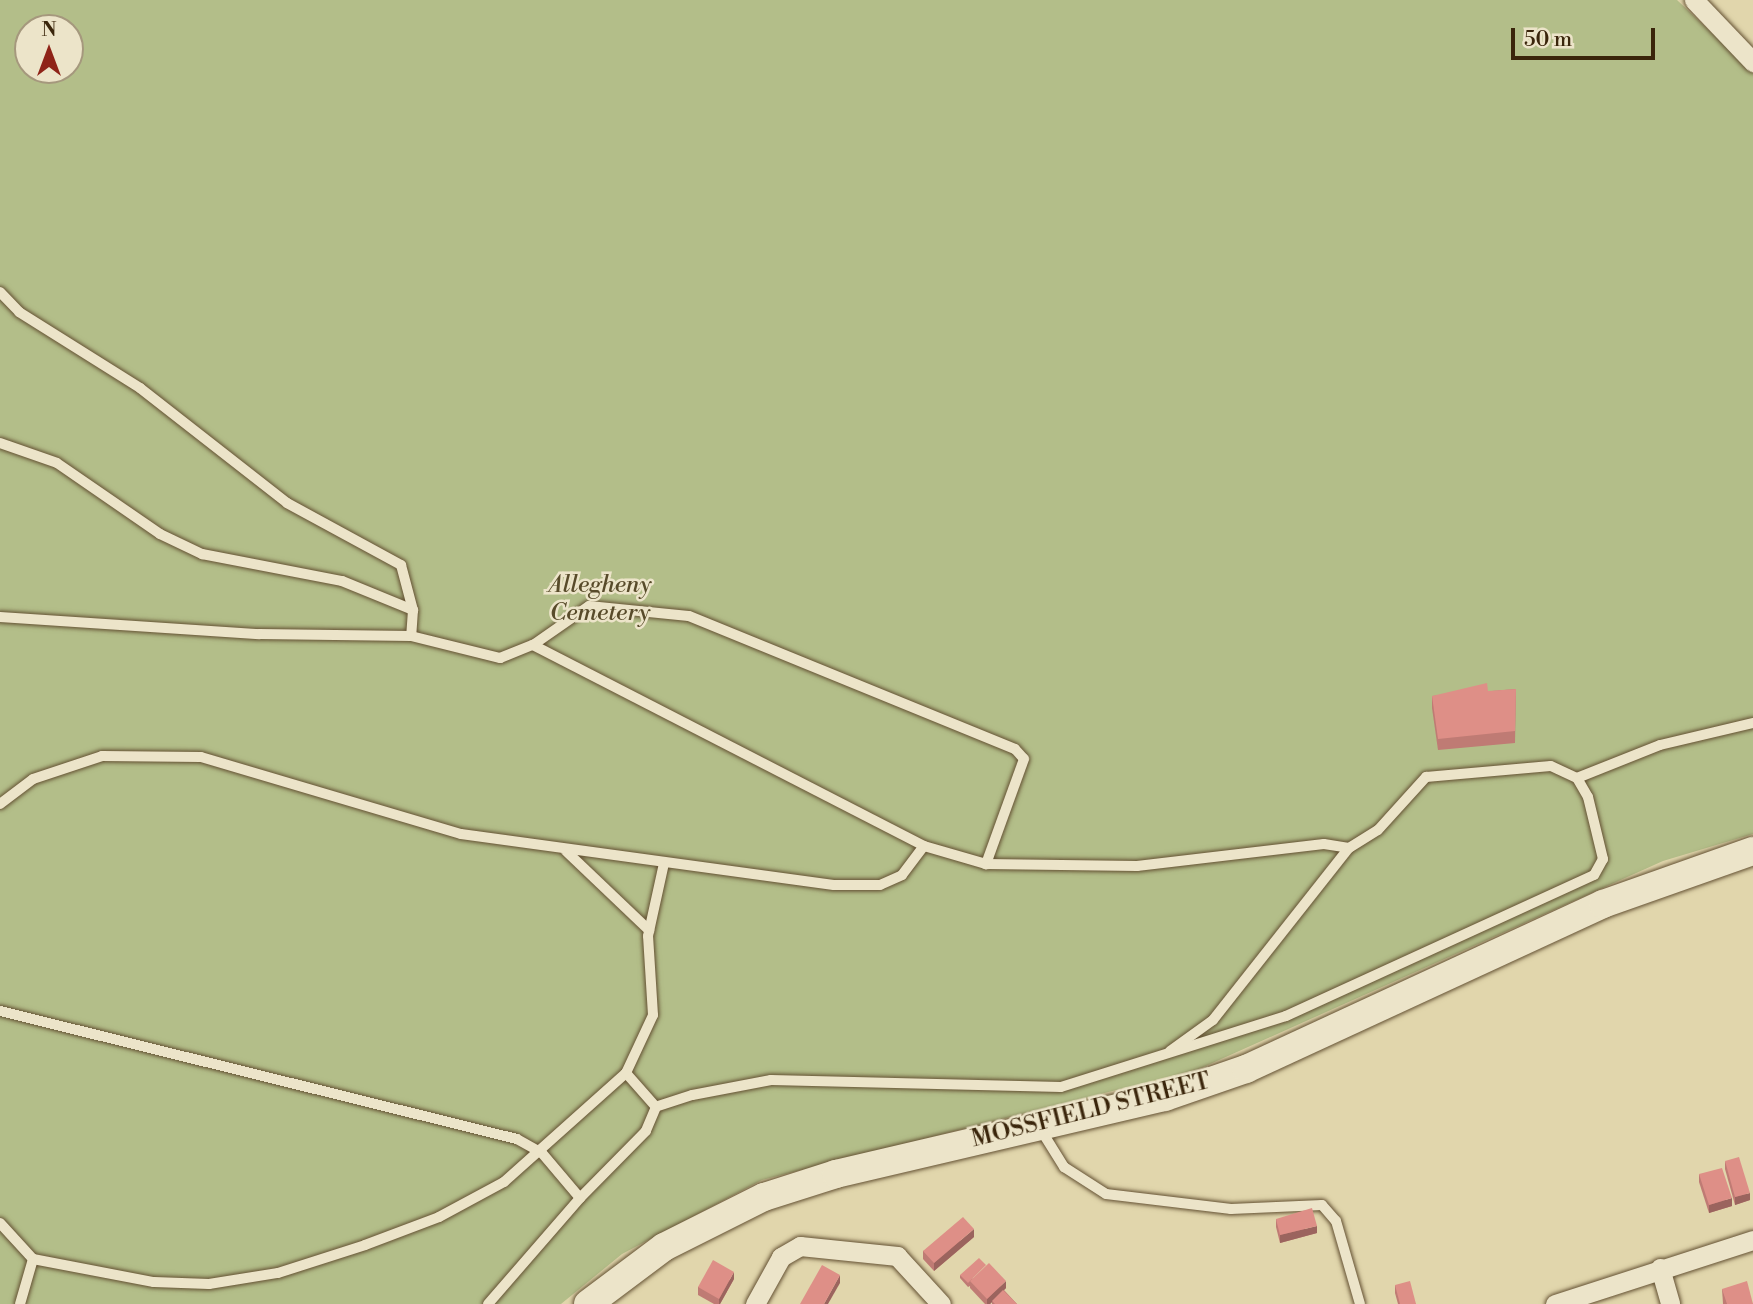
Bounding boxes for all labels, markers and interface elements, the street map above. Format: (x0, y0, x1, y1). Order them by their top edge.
north arrow (14, 14, 84, 84)
scale bar (1515, 14, 1658, 58)
text: N (41, 18, 57, 42)
text: 50 m (1524, 27, 1572, 53)
park label: Allegheny Cemetery (548, 572, 652, 628)
street label: MOSSFIELD STREET (968, 1067, 1214, 1155)

